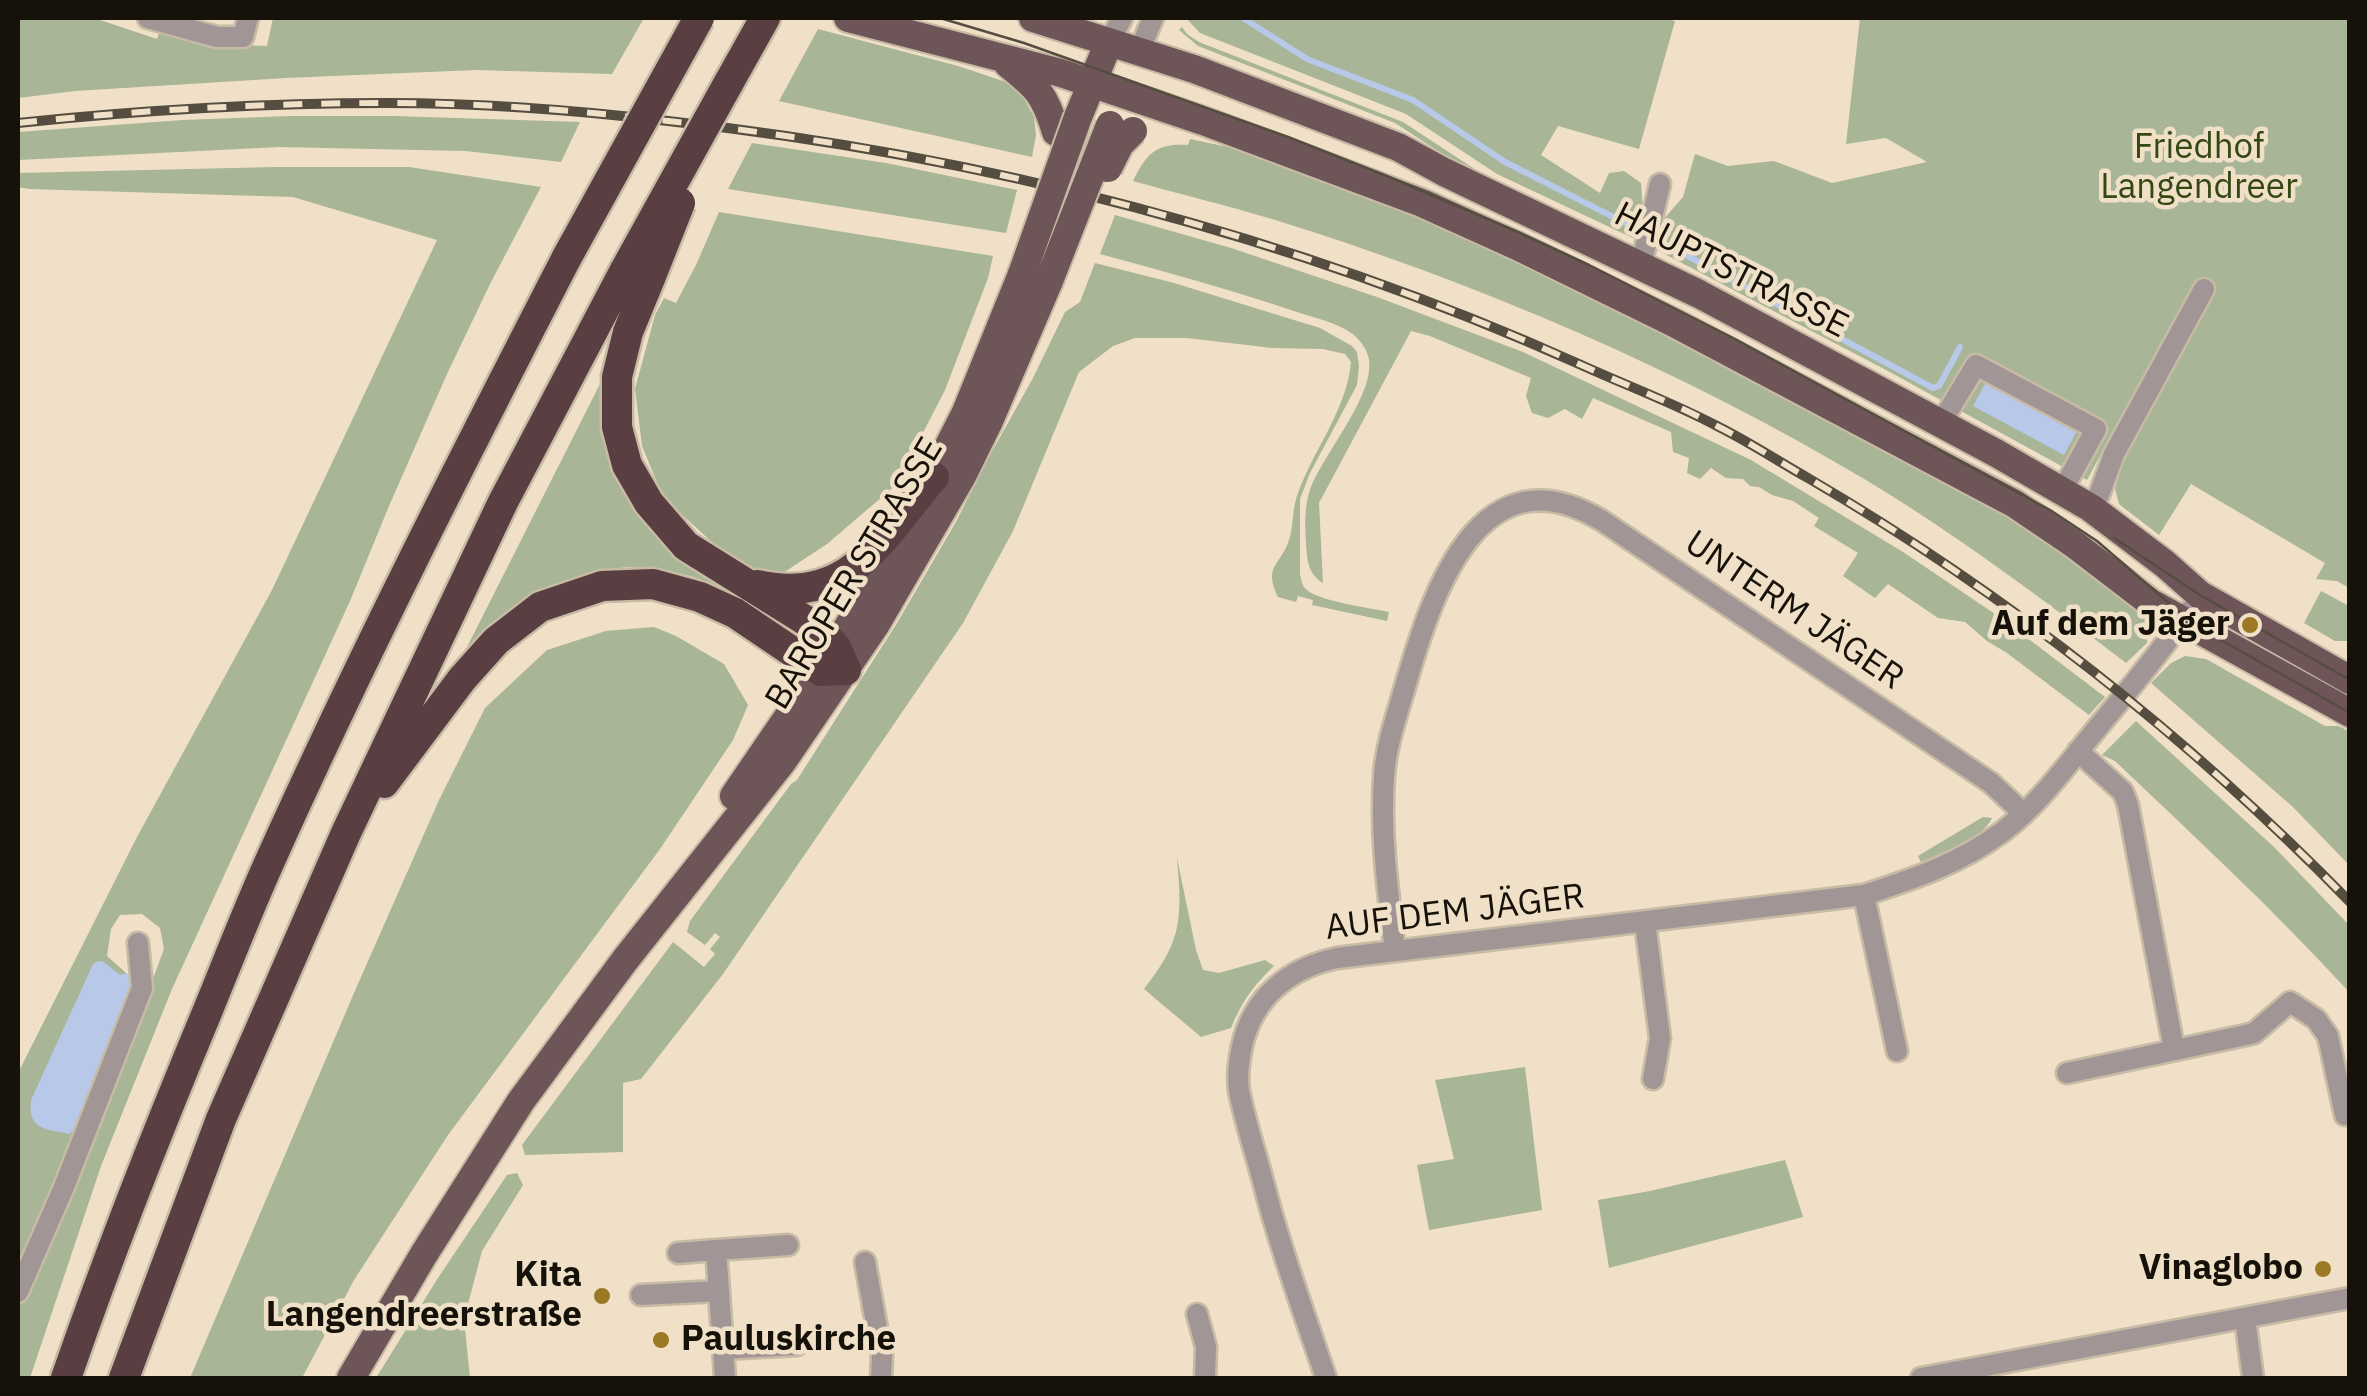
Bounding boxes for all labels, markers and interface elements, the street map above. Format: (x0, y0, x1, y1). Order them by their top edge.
park label: Friedhof Langendreer (2100, 127, 2298, 209)
street label: HAUPTSTRASSE (1607, 194, 1855, 348)
street label: BAROPER STRASSE (757, 431, 953, 717)
street label: UNTERM JÄGER (1677, 522, 1911, 700)
place label: Auf dem Jäger (1991, 604, 2230, 646)
marker: Auf dem Jäger (2239, 614, 2261, 636)
street label: AUF DEM JÄGER (1323, 876, 1587, 950)
place label: Vinaglobo (2139, 1248, 2303, 1290)
place label: Kita Langendreerstraße (266, 1255, 582, 1337)
marker: Vinaglobo (2312, 1258, 2334, 1280)
marker: Kita Langendreerstraße (591, 1285, 613, 1307)
place label: Pauluskirche (681, 1319, 896, 1361)
marker: Pauluskirche (650, 1329, 672, 1351)

